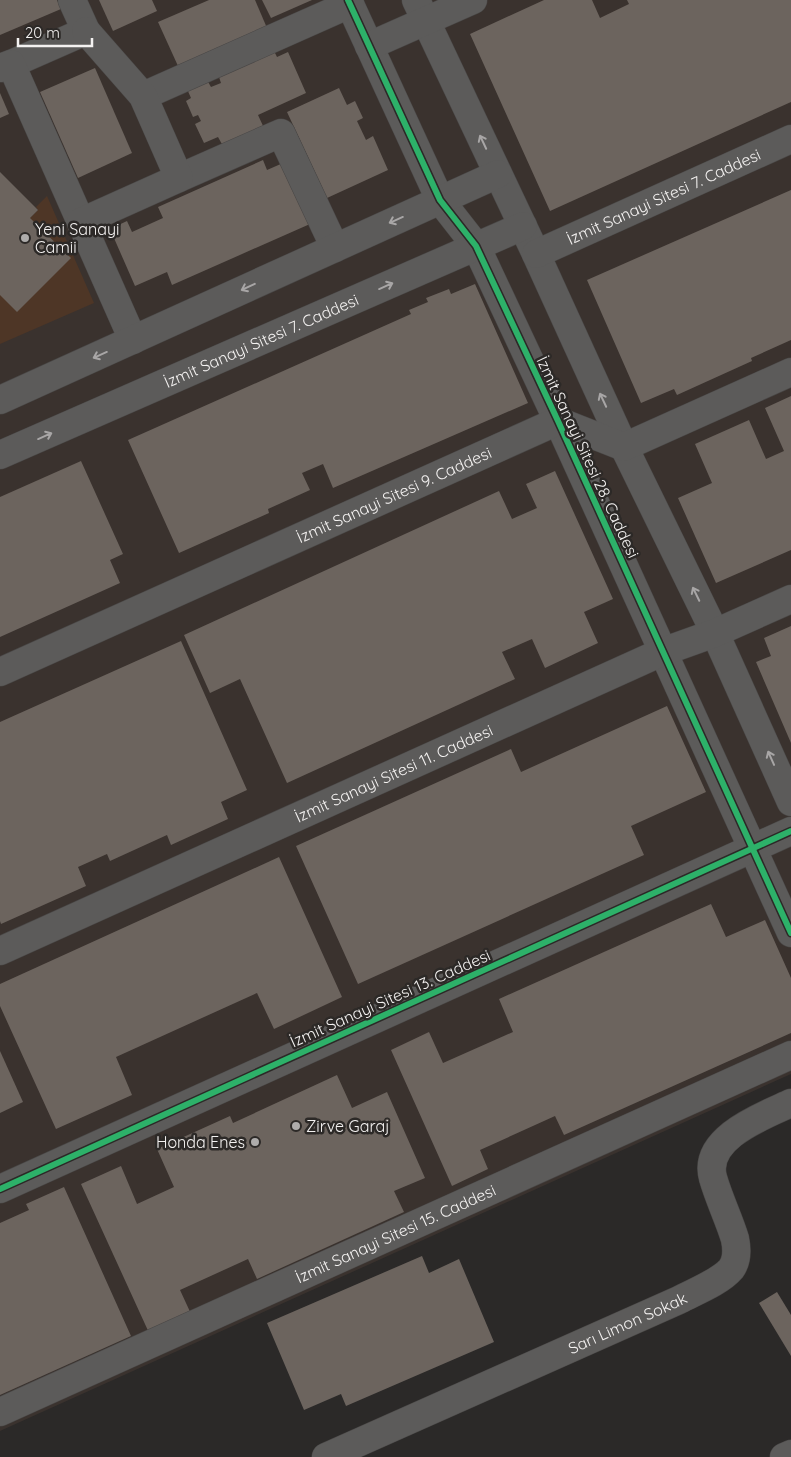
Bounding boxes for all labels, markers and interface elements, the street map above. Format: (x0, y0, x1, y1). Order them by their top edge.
scale bar (18, 15, 91, 47)
text: 20 m (25, 23, 60, 42)
one-way arrow (478, 135, 487, 150)
street label: İzmit Sanayi Sitesi 7. Caddesi (564, 144, 764, 249)
one-way arrow (389, 216, 404, 225)
place label: Yeni Sanayi Camii (35, 219, 120, 257)
marker: Yeni Sanayi Camii (19, 232, 31, 244)
one-way arrow (378, 280, 393, 290)
one-way arrow (241, 283, 256, 293)
street label: İzmit Sanayi Sitesi 7. Caddesi (161, 289, 361, 392)
one-way arrow (93, 350, 108, 360)
street label: İzmit Sanayi Sitesi 28. Caddesi (532, 353, 644, 561)
one-way arrow (598, 393, 607, 408)
one-way arrow (37, 430, 52, 440)
street label: İzmit Sanayi Sitesi 9. Caddesi (293, 442, 494, 547)
one-way arrow (691, 587, 700, 602)
street label: İzmit Sanayi Sitesi 11. Caddesi (292, 720, 496, 827)
one-way arrow (766, 751, 775, 766)
street label: İzmit Sanayi Sitesi 13. Caddesi (287, 945, 493, 1051)
place label: Zirve Garaj (306, 1116, 390, 1136)
marker: Zirve Garaj (290, 1120, 302, 1132)
place label: Honda Enes (156, 1132, 245, 1152)
marker: Honda Enes (249, 1136, 261, 1148)
street label: İzmit Sanayi Sitesi 15. Caddesi (292, 1180, 499, 1287)
street label: Sarı Limon Sokak (565, 1288, 690, 1358)

